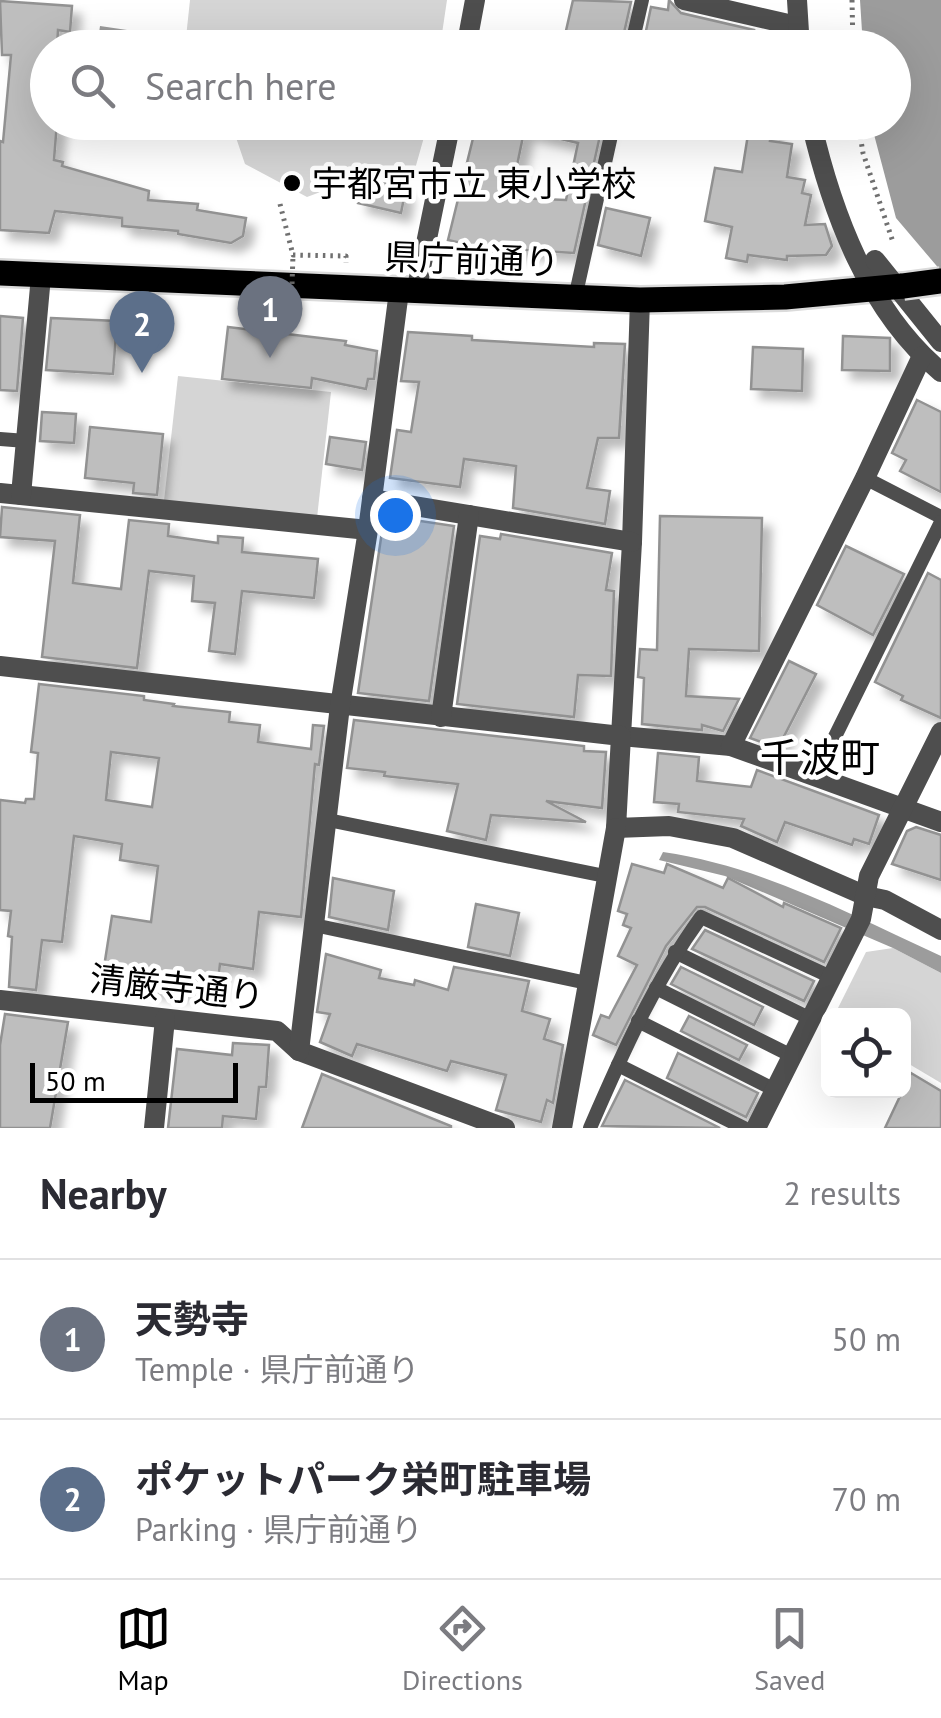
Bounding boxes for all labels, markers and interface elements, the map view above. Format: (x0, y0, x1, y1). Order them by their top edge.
search box (30, 30, 911, 140)
icon: search (65, 58, 120, 113)
text: Search here (145, 61, 337, 110)
place label: 宇都宮市立 東小学校 (312, 160, 636, 206)
marker: 宇都宮市立 東小学校 (281, 172, 303, 194)
street label: 県庁前通り (384, 233, 560, 285)
pin: 1 (238, 276, 302, 358)
pin: 2 (110, 290, 174, 373)
your location (370, 490, 421, 541)
district label: 千波町 (760, 731, 880, 783)
street label: 清厳寺通り (88, 955, 266, 1019)
map controls (821, 1008, 911, 1098)
button: locate (821, 1008, 911, 1098)
scale bar (30, 1058, 238, 1102)
text: 50 m (45, 1062, 106, 1099)
text: Nearby (40, 1166, 167, 1221)
text: 2 results (783, 1172, 901, 1214)
text: 天勢寺 (135, 1294, 249, 1343)
text: 1 (63, 1318, 82, 1360)
text: 50 m (832, 1318, 901, 1360)
text: Temple · 県庁前通り (135, 1348, 419, 1390)
text: ポケットパーク栄町駐車場 (135, 1454, 591, 1503)
text: 2 (63, 1478, 82, 1520)
text: 70 m (832, 1478, 901, 1520)
text: Parking · 県庁前通り (135, 1508, 423, 1550)
tab: Map (116, 1601, 171, 1698)
tab: Directions (402, 1601, 523, 1698)
tab: Saved (754, 1601, 825, 1698)

